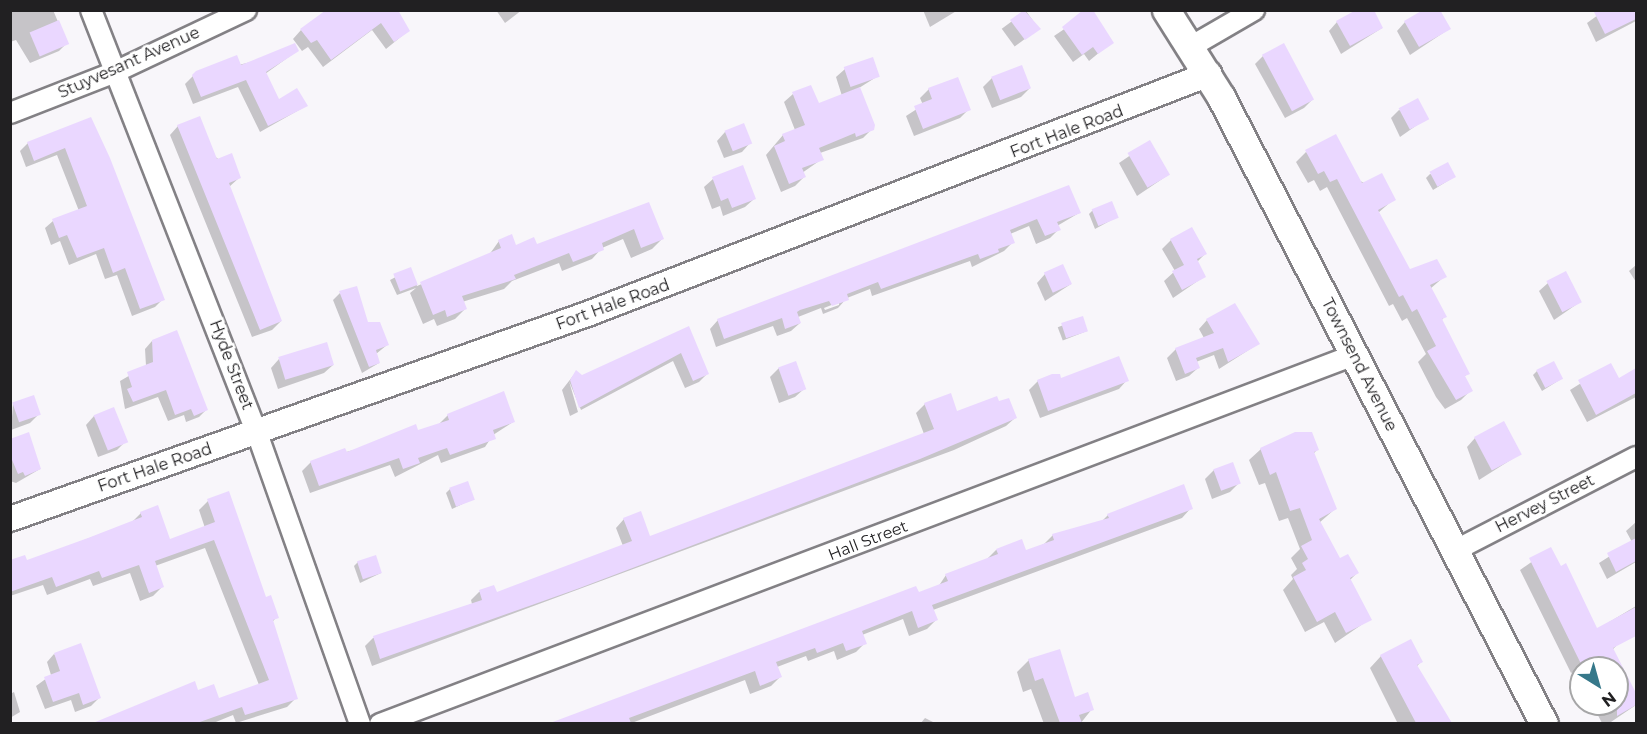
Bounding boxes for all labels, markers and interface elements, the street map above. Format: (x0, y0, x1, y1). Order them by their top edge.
street label: Stuyvesant Avenue (55, 23, 203, 103)
street label: Fort Hale Road (1008, 102, 1126, 162)
street label: Fort Hale Road (553, 276, 673, 334)
street label: Townsend Avenue (1317, 295, 1401, 435)
street label: Hyde Street (205, 317, 257, 413)
street label: Fort Hale Road (95, 439, 215, 497)
street label: Hervey Street (1492, 471, 1598, 537)
street label: Hall Street (826, 517, 910, 565)
north arrow (1569, 656, 1629, 716)
text: N (1598, 688, 1620, 711)

